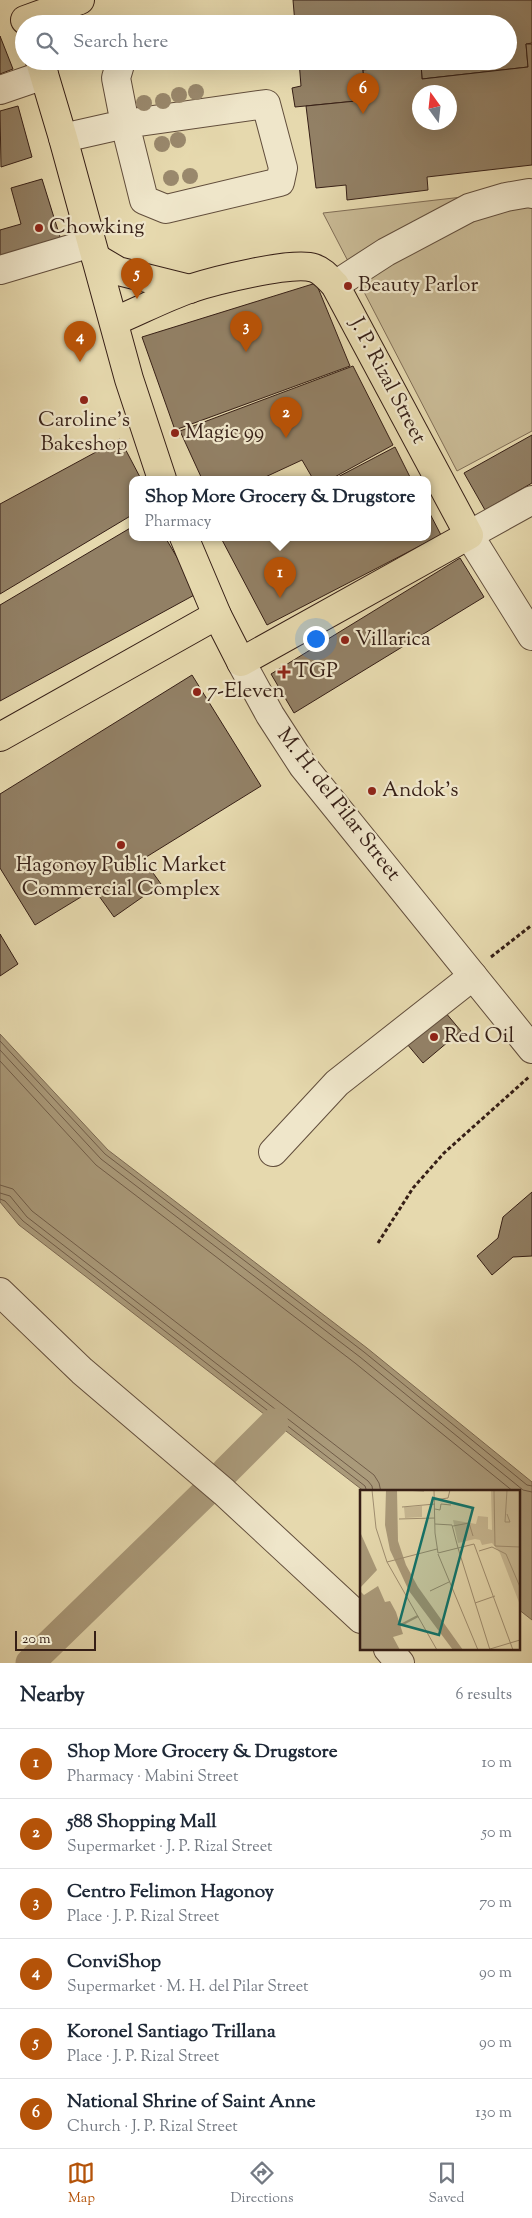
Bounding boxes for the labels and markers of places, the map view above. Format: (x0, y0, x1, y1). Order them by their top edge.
pin: 6 (347, 73, 379, 114)
place label: Chowking (49, 213, 144, 243)
marker: Chowking (33, 222, 45, 234)
pin: 5 (121, 258, 153, 299)
place label: Beauty Parlor (358, 271, 478, 301)
marker: Beauty Parlor (342, 280, 354, 292)
pin: 3 (230, 311, 262, 352)
pin: 4 (64, 321, 96, 362)
marker: Caroline's Bakeshop (78, 394, 90, 406)
pin: 2 (270, 397, 302, 438)
place label: Caroline's Bakeshop (38, 406, 130, 460)
place label: Magic 99 (185, 418, 264, 448)
marker: Magic 99 (169, 427, 181, 439)
pin: 1 (264, 557, 296, 598)
place label: Villarica (355, 625, 431, 655)
marker: Villarica (339, 634, 351, 646)
place label: TGP (294, 657, 338, 687)
marker: TGP (278, 666, 290, 678)
place label: 7-Eleven (207, 677, 285, 707)
marker: 7-Eleven (191, 686, 203, 698)
place label: Andok's (382, 776, 459, 806)
marker: Andok's (366, 785, 378, 797)
marker: Hagonoy Public Market Commercial Complex (115, 839, 127, 851)
place label: Hagonoy Public Market Commercial Complex (16, 851, 226, 905)
place label: Red Oil (444, 1022, 514, 1052)
marker: Red Oil (428, 1031, 440, 1043)

